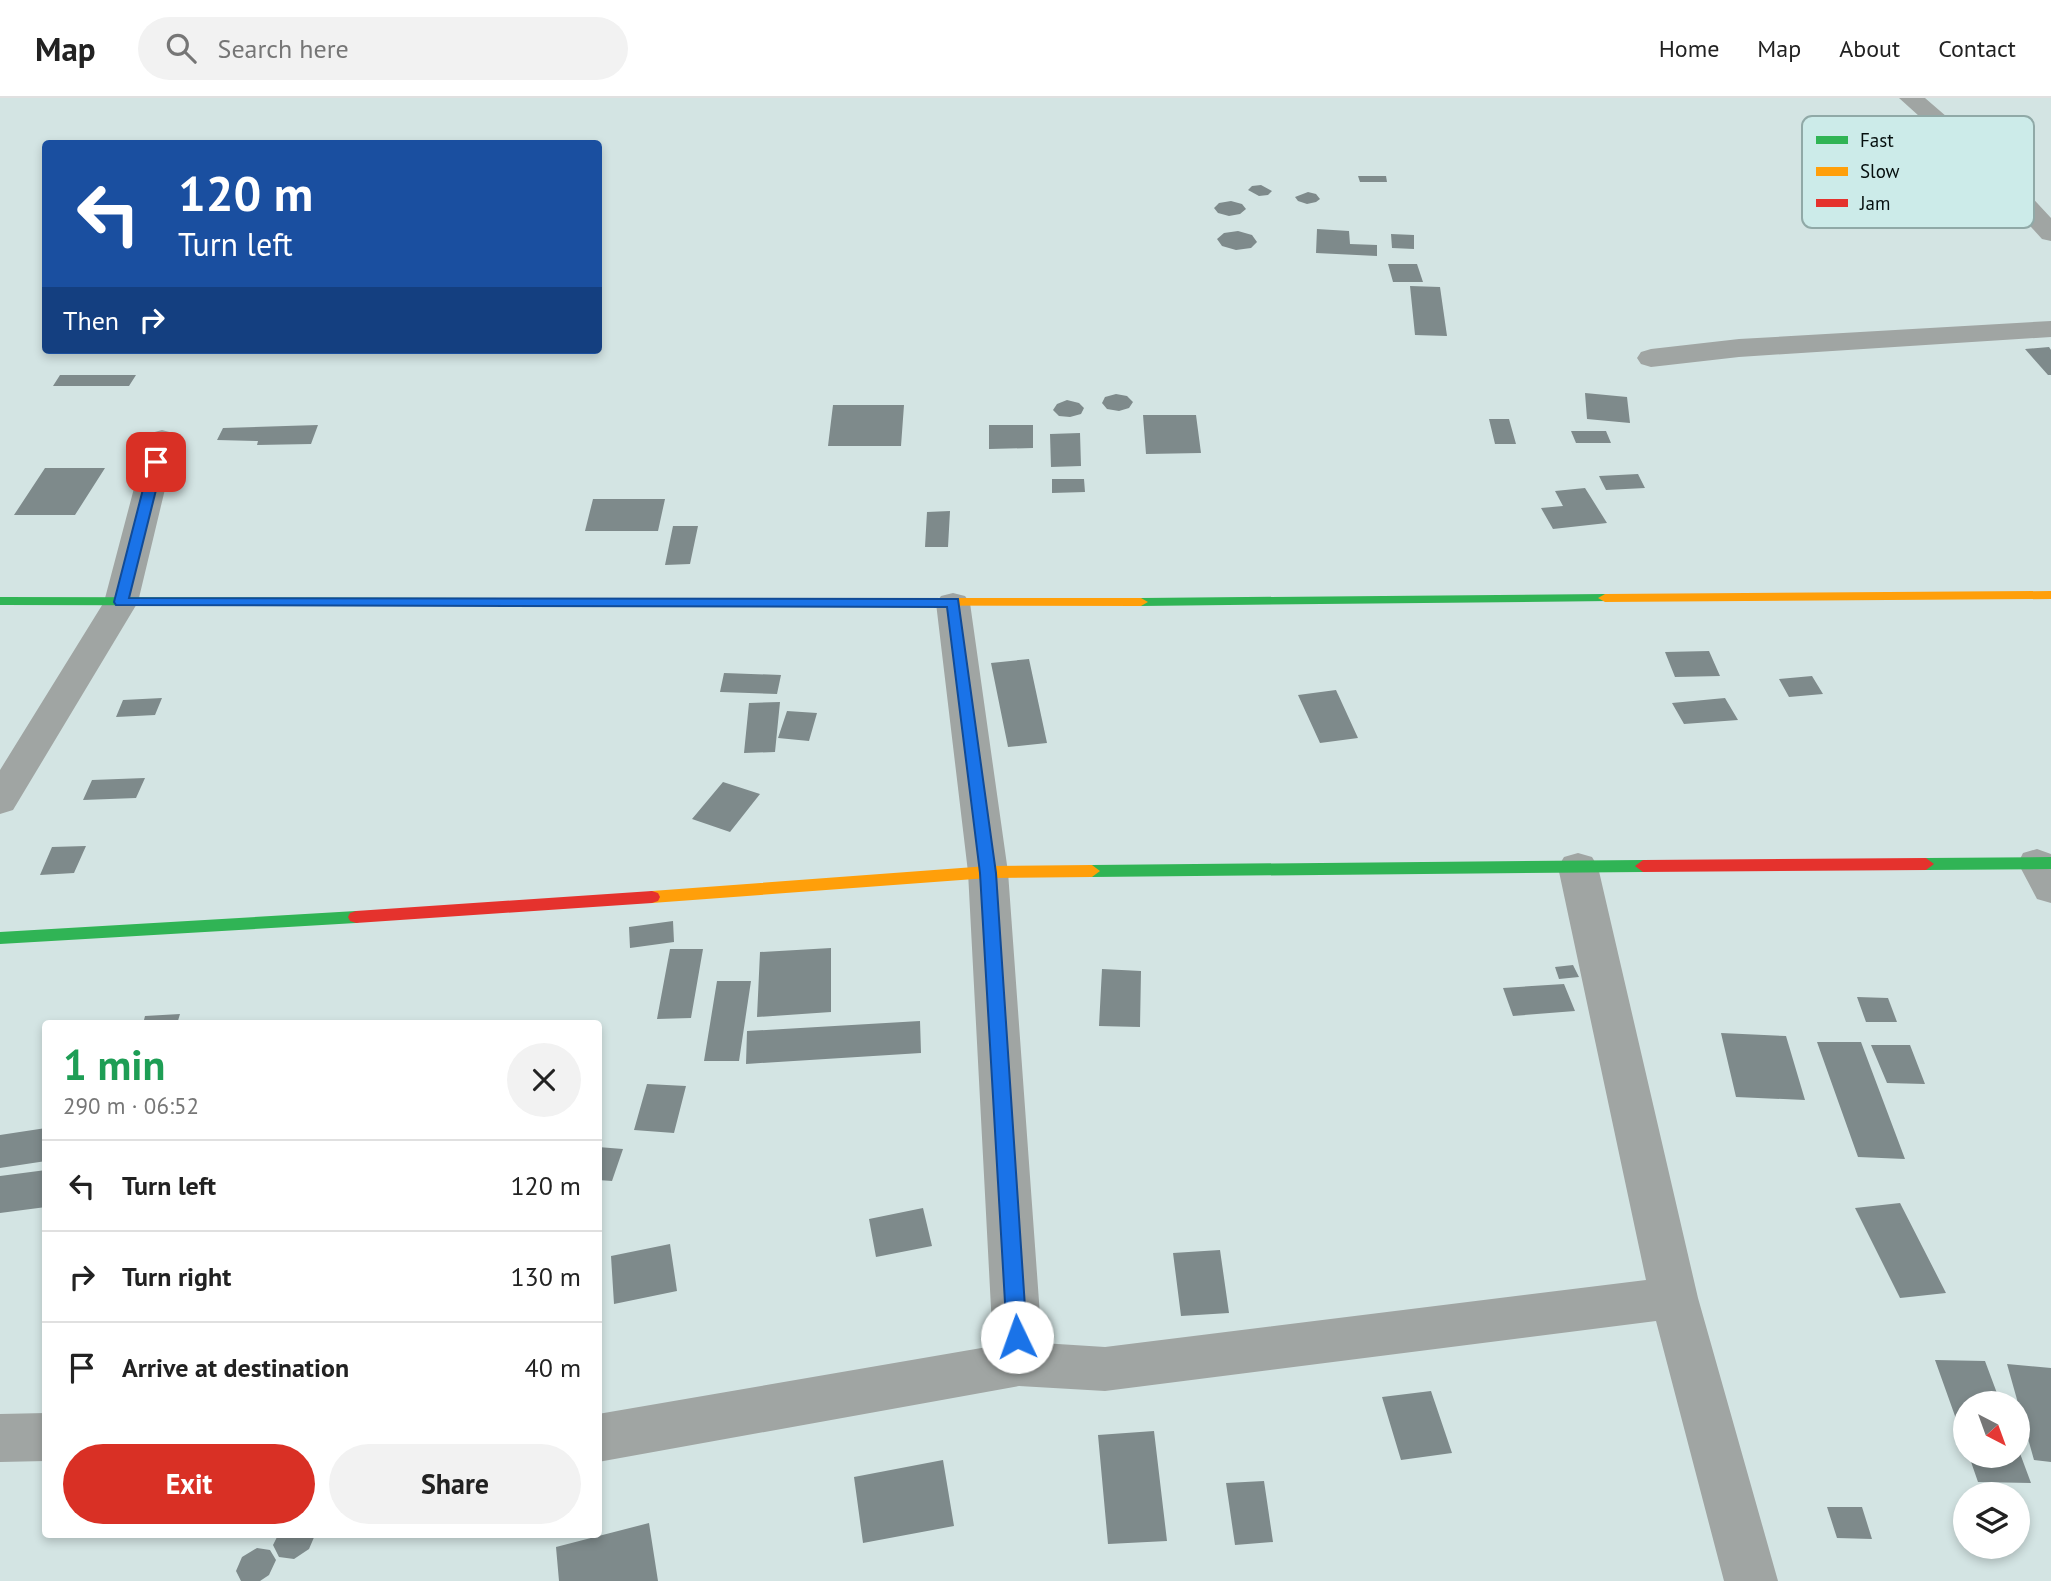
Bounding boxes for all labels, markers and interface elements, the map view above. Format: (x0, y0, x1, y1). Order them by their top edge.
search box (138, 17, 628, 80)
text: Map (35, 27, 96, 70)
icon: search (162, 29, 200, 67)
text: Search here (218, 32, 349, 65)
text: Home (1659, 33, 1719, 64)
text: Map (1757, 33, 1801, 64)
text: About (1839, 33, 1900, 64)
text: Contact (1938, 33, 2016, 64)
legend (1802, 116, 2034, 228)
text: Fast (1860, 128, 1894, 152)
text: Slow (1860, 159, 1900, 183)
text: 120 m (178, 161, 313, 225)
icon: left (63, 168, 154, 259)
text: Jam (1859, 191, 1890, 215)
text: Turn left (178, 223, 293, 265)
icon: right (133, 301, 171, 339)
text: Then (63, 304, 119, 337)
pin (126, 432, 186, 492)
icon: arrive (137, 443, 175, 481)
text: 1 min (63, 1037, 165, 1092)
button: close (507, 1043, 581, 1117)
text: 290 m · 06:52 (63, 1091, 199, 1120)
icon: left (63, 1167, 101, 1205)
text: Turn left (122, 1169, 216, 1202)
text: 120 m (510, 1169, 581, 1202)
icon: right (63, 1258, 101, 1296)
text: Turn right (122, 1260, 231, 1293)
text: 130 m (510, 1260, 581, 1293)
position arrow (980, 1300, 1054, 1374)
icon: arrive (63, 1349, 101, 1387)
text: Arrive at destination (122, 1351, 349, 1384)
text: 40 m (525, 1351, 581, 1384)
north arrow (1953, 1391, 2030, 1468)
map controls (1953, 1391, 2030, 1559)
button: Exit (63, 1444, 315, 1524)
button: Share (329, 1444, 581, 1524)
button: layers (1953, 1482, 2030, 1559)

